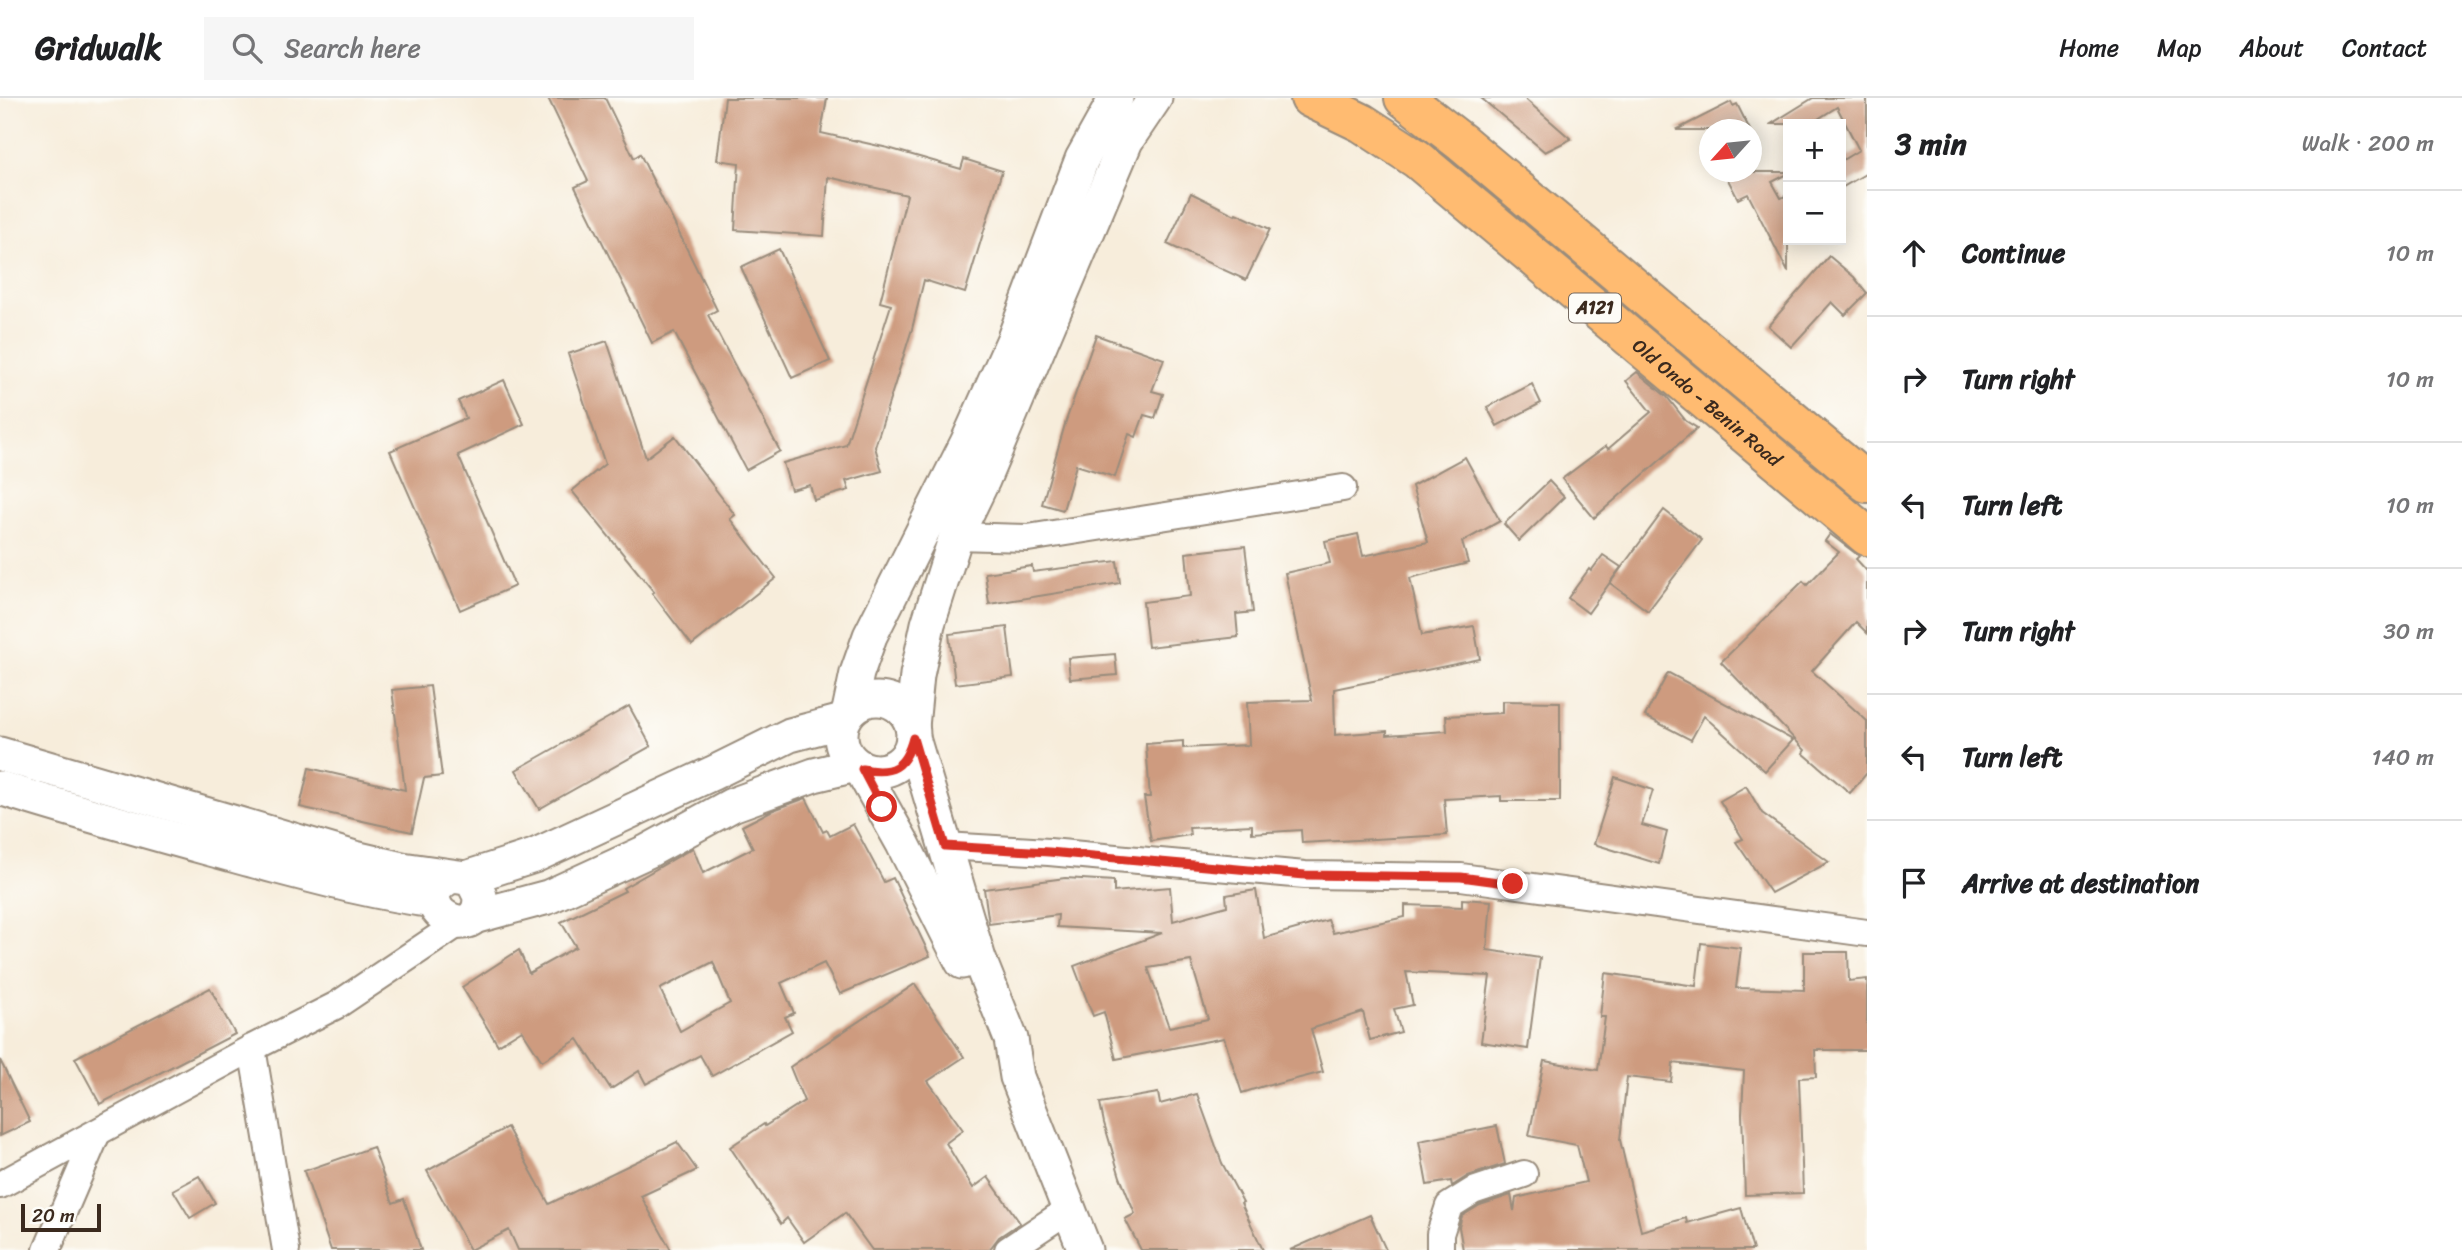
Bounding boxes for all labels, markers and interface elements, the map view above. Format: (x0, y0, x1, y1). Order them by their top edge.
search box (204, 17, 694, 80)
text: Gridwalk (35, 19, 162, 77)
text: Search here (284, 25, 421, 71)
text: Home (2059, 27, 2119, 69)
text: Map (2157, 27, 2201, 69)
text: About (2239, 27, 2304, 69)
text: Contact (2342, 27, 2427, 69)
icon: search (228, 29, 266, 67)
text: 3 min (1895, 117, 1967, 171)
north arrow (1699, 119, 1762, 182)
map controls (1783, 119, 1846, 245)
button: + (1783, 119, 1846, 182)
text: Walk · 200 m (2302, 123, 2434, 164)
button: − (1783, 182, 1846, 245)
text: Continue (1962, 230, 2065, 276)
text: 10 m (2386, 233, 2434, 274)
icon: ahead (1895, 234, 1933, 272)
road number: A121 (1569, 294, 1621, 322)
street label: Old Ondo - Benin Road (1625, 330, 1791, 476)
text: Turn right (1962, 356, 2075, 402)
text: 10 m (2386, 359, 2434, 400)
icon: right (1895, 360, 1933, 398)
text: Turn left (1962, 482, 2062, 528)
text: 10 m (2386, 485, 2434, 526)
icon: left (1895, 486, 1933, 524)
text: Turn right (1962, 608, 2075, 654)
text: 30 m (2383, 611, 2434, 652)
icon: right (1895, 612, 1933, 650)
text: Turn left (1962, 734, 2062, 780)
text: 140 m (2372, 737, 2434, 778)
icon: left (1895, 738, 1933, 776)
route start (866, 791, 897, 822)
text: Arrive at destination (1962, 860, 2199, 906)
icon: arrive (1895, 864, 1933, 902)
route end (1497, 868, 1528, 899)
text: 20 m (32, 1199, 75, 1232)
scale bar (21, 1201, 102, 1233)

